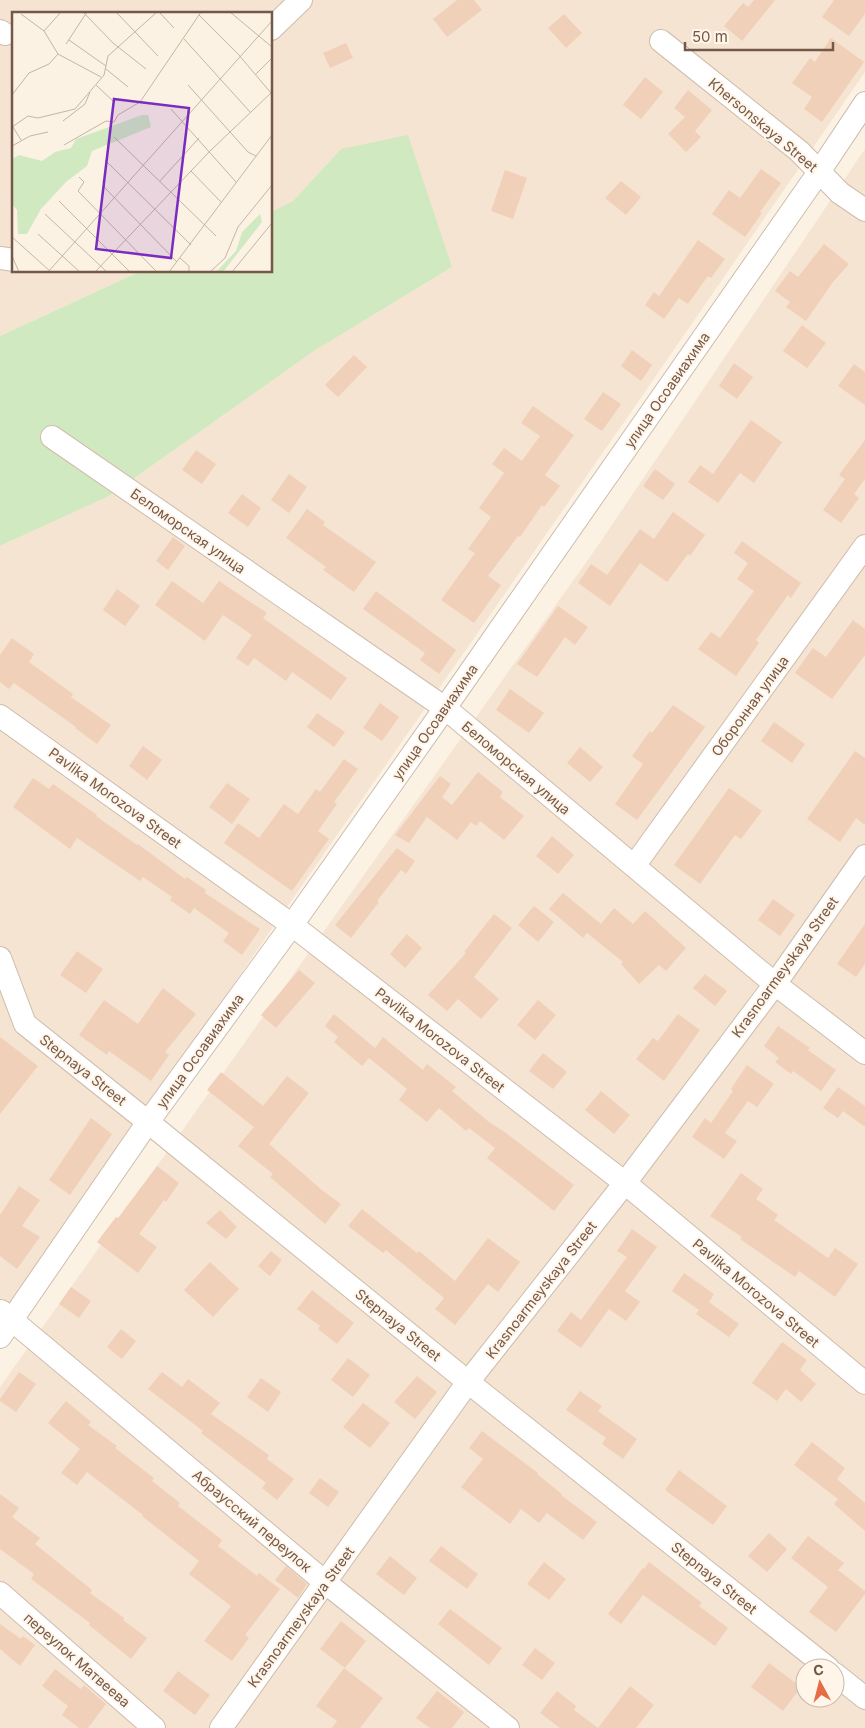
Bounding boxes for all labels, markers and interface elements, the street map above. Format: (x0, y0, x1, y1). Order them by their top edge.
inset map (12, 12, 272, 272)
scale bar (685, 20, 832, 52)
text: 50 m (692, 27, 728, 46)
street label: Khersonskaya Street (705, 74, 822, 175)
street label: улица Осоавиахима (620, 329, 713, 451)
street label: Беломорская улица (128, 485, 249, 577)
street label: Оборонная улица (707, 652, 792, 759)
street label: улица Осоавиахима (388, 661, 481, 783)
street label: Беломорская улица (459, 717, 574, 818)
street label: Pavlika Morozova Street (46, 744, 185, 852)
street label: Krasnoarmeyskaya Street (728, 893, 842, 1040)
street label: Pavlika Morozova Street (372, 984, 509, 1096)
street label: улица Осоавиахима (152, 990, 247, 1111)
street label: Stepnaya Street (37, 1031, 130, 1109)
street label: Krasnoarmeyskaya Street (482, 1217, 600, 1362)
street label: Pavlika Morozova Street (690, 1235, 823, 1351)
street label: Stepnaya Street (352, 1285, 445, 1365)
street label: Абраусский переулок (189, 1466, 316, 1576)
street label: Stepnaya Street (668, 1538, 761, 1618)
street label: Krasnoarmeyskaya Street (244, 1543, 358, 1690)
street label: переулок Матвеева (21, 1609, 134, 1710)
north arrow (795, 1658, 845, 1708)
text: С (812, 1661, 825, 1679)

